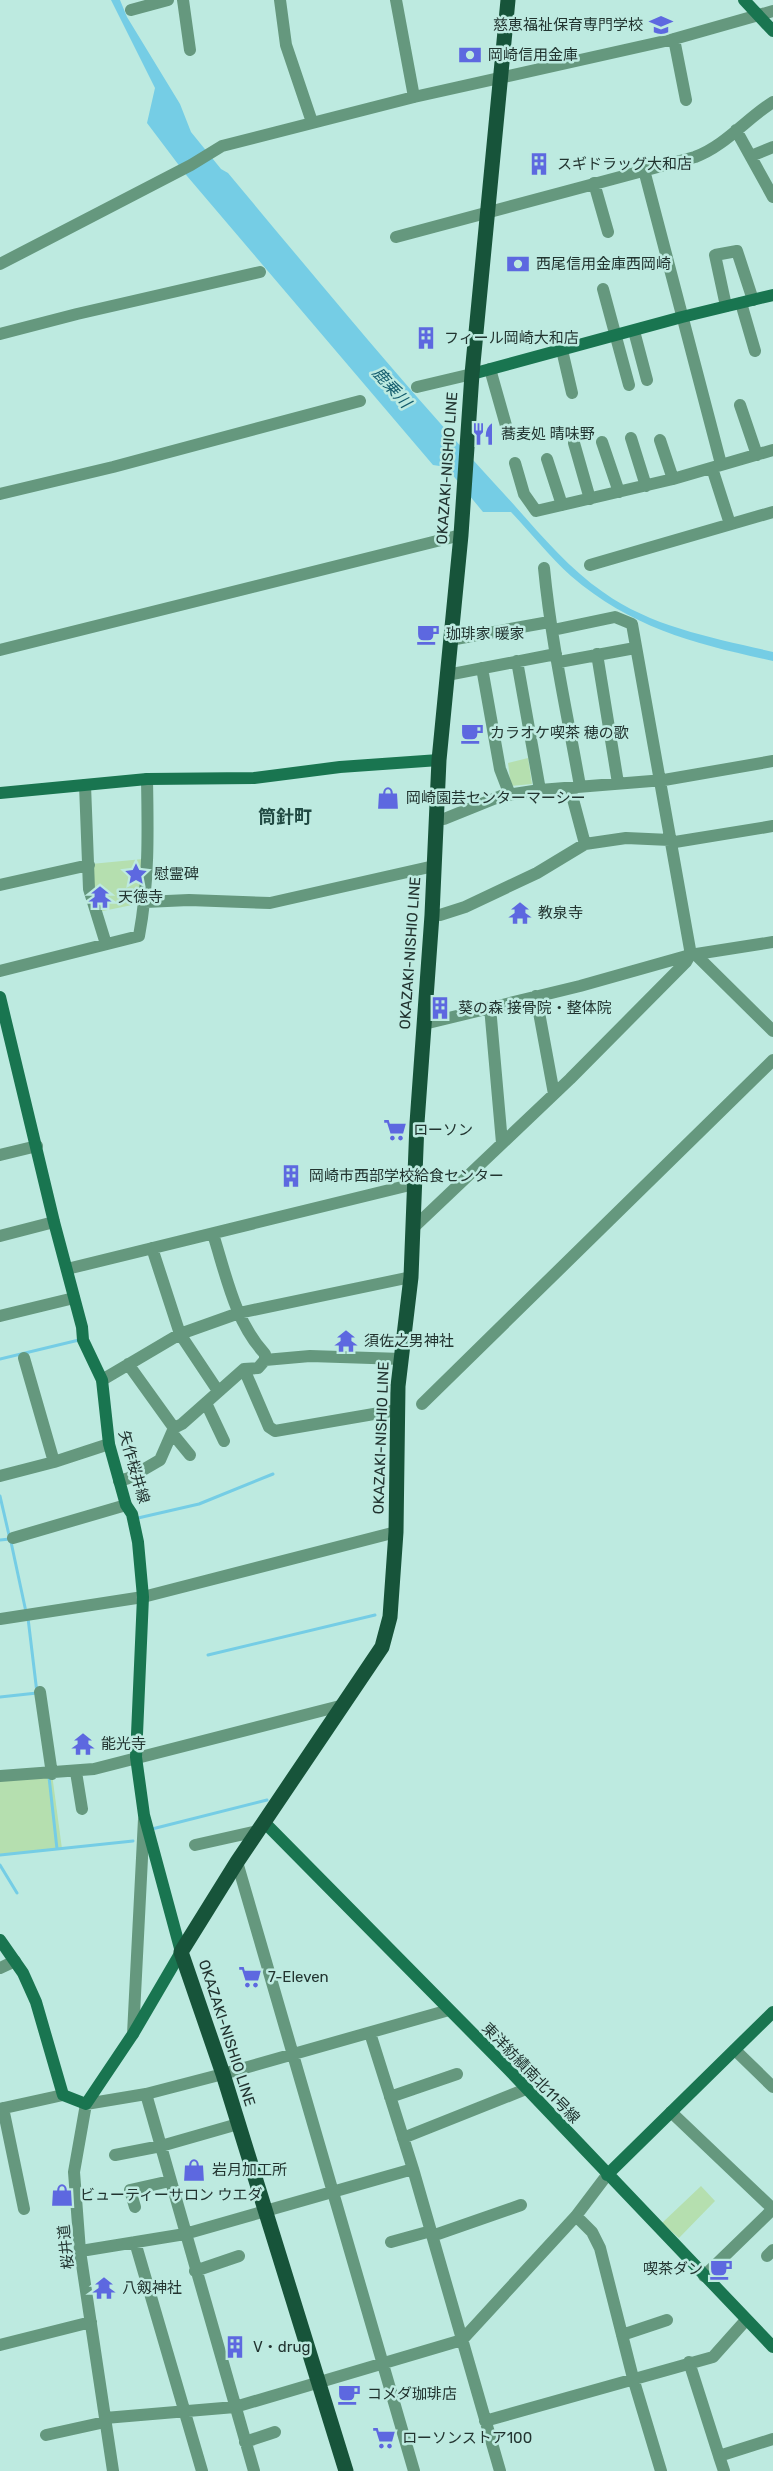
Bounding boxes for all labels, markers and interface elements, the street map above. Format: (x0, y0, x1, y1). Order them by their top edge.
school or university icon: 慈恵福祉保育専門学校 (648, 12, 674, 38)
place label: 慈恵福祉保育専門学校 (493, 16, 643, 34)
bank icon: 岡崎信用金庫 (457, 42, 483, 68)
place label: 岡崎信用金庫 (488, 46, 578, 64)
building icon: スギドラッグ大和店 (526, 151, 552, 177)
place label: スギドラッグ大和店 (557, 155, 692, 173)
bank icon: 西尾信用金庫西岡崎 (505, 251, 531, 277)
place label: 西尾信用金庫西岡崎 (536, 255, 671, 273)
building icon: フィール岡崎大和店 (413, 325, 439, 351)
place label: フィール岡崎大和店 (444, 329, 579, 347)
water label: 鹿乗川 (369, 363, 416, 413)
street label: OKAZAKI-NISHIO LINE (433, 391, 461, 545)
restaurant icon: 蕎麦処 晴味野 (470, 421, 496, 447)
place label: 蕎麦処 晴味野 (501, 425, 595, 443)
cafe icon: 珈琲家 暖家 (415, 621, 441, 647)
place label: 珈琲家 暖家 (446, 625, 525, 643)
cafe icon: カラオケ喫茶 穂の歌 (459, 720, 485, 746)
place label: カラオケ喫茶 穂の歌 (490, 724, 629, 742)
shop icon: 岡崎園芸センターマーシー (375, 785, 401, 811)
place label: 岡崎園芸センターマーシー (406, 789, 586, 807)
district label: 筒針町 (258, 806, 312, 828)
place icon: 慰霊碑 (123, 861, 149, 887)
place label: 慰霊碑 (154, 865, 199, 883)
street label: OKAZAKI-NISHIO LINE (396, 876, 424, 1030)
temple icon: 天徳寺 (87, 884, 113, 910)
place label: 天徳寺 (118, 888, 163, 906)
temple icon: 教泉寺 (507, 900, 533, 926)
place label: 教泉寺 (538, 904, 583, 922)
building icon: 葵の森 接骨院・整体院 (427, 995, 453, 1021)
place label: 葵の森 接骨院・整体院 (458, 999, 612, 1017)
supermarket icon: ローソン (382, 1117, 408, 1143)
place label: ローソン (413, 1121, 473, 1139)
building icon: 岡崎市西部学校給食センター (278, 1163, 304, 1189)
place label: 岡崎市西部学校給食センター (309, 1167, 504, 1185)
temple icon: 須佐之男神社 (333, 1328, 359, 1354)
place label: 須佐之男神社 (364, 1332, 454, 1350)
street label: OKAZAKI-NISHIO LINE (369, 1361, 393, 1515)
street label: 矢作桜井線 (115, 1428, 153, 1506)
temple icon: 能光寺 (70, 1731, 96, 1757)
place label: 能光寺 (101, 1735, 146, 1753)
street label: OKAZAKI-NISHIO LINE (195, 1957, 259, 2109)
supermarket icon: 7-Eleven (237, 1964, 263, 1990)
place label: 7-Eleven (268, 1968, 329, 1986)
street label: 東洋紡績南北11号線 (478, 2019, 584, 2127)
shop icon: 岩月加工所 (181, 2157, 207, 2183)
place label: 岩月加工所 (212, 2161, 287, 2179)
shop icon: ビューティーサロン ウエダ (49, 2182, 75, 2208)
place label: ビューティーサロン ウエダ (80, 2186, 262, 2204)
street label: 桜井道 (55, 2224, 77, 2270)
cafe icon: 喫茶ダン (708, 2256, 734, 2282)
place label: 喫茶ダン (643, 2260, 703, 2278)
temple icon: 八剱神社 (91, 2275, 117, 2301)
place label: 八剱神社 (122, 2279, 182, 2297)
building icon: V・drug (222, 2334, 248, 2360)
place label: V・drug (253, 2338, 310, 2356)
cafe icon: コメダ珈琲店 (336, 2381, 362, 2407)
place label: コメダ珈琲店 (367, 2385, 457, 2403)
supermarket icon: ローソンストア100 (371, 2425, 397, 2451)
place label: ローソンストア100 (402, 2429, 532, 2447)

